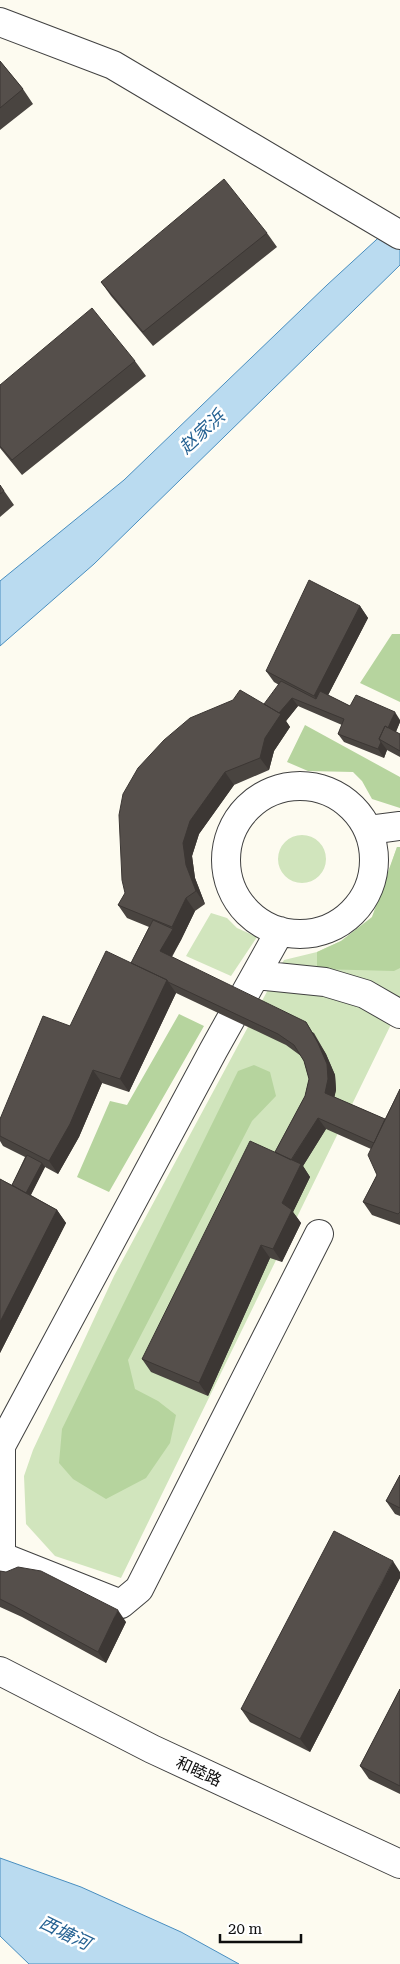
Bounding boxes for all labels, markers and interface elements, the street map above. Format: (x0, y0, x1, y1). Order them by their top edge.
water label: 赵家浜 (175, 404, 230, 458)
street label: 和睦路 (173, 1753, 225, 1790)
water label: 西塘河 (36, 1911, 97, 1955)
scale bar (220, 1912, 301, 1944)
text: 20 m (228, 1920, 263, 1938)

